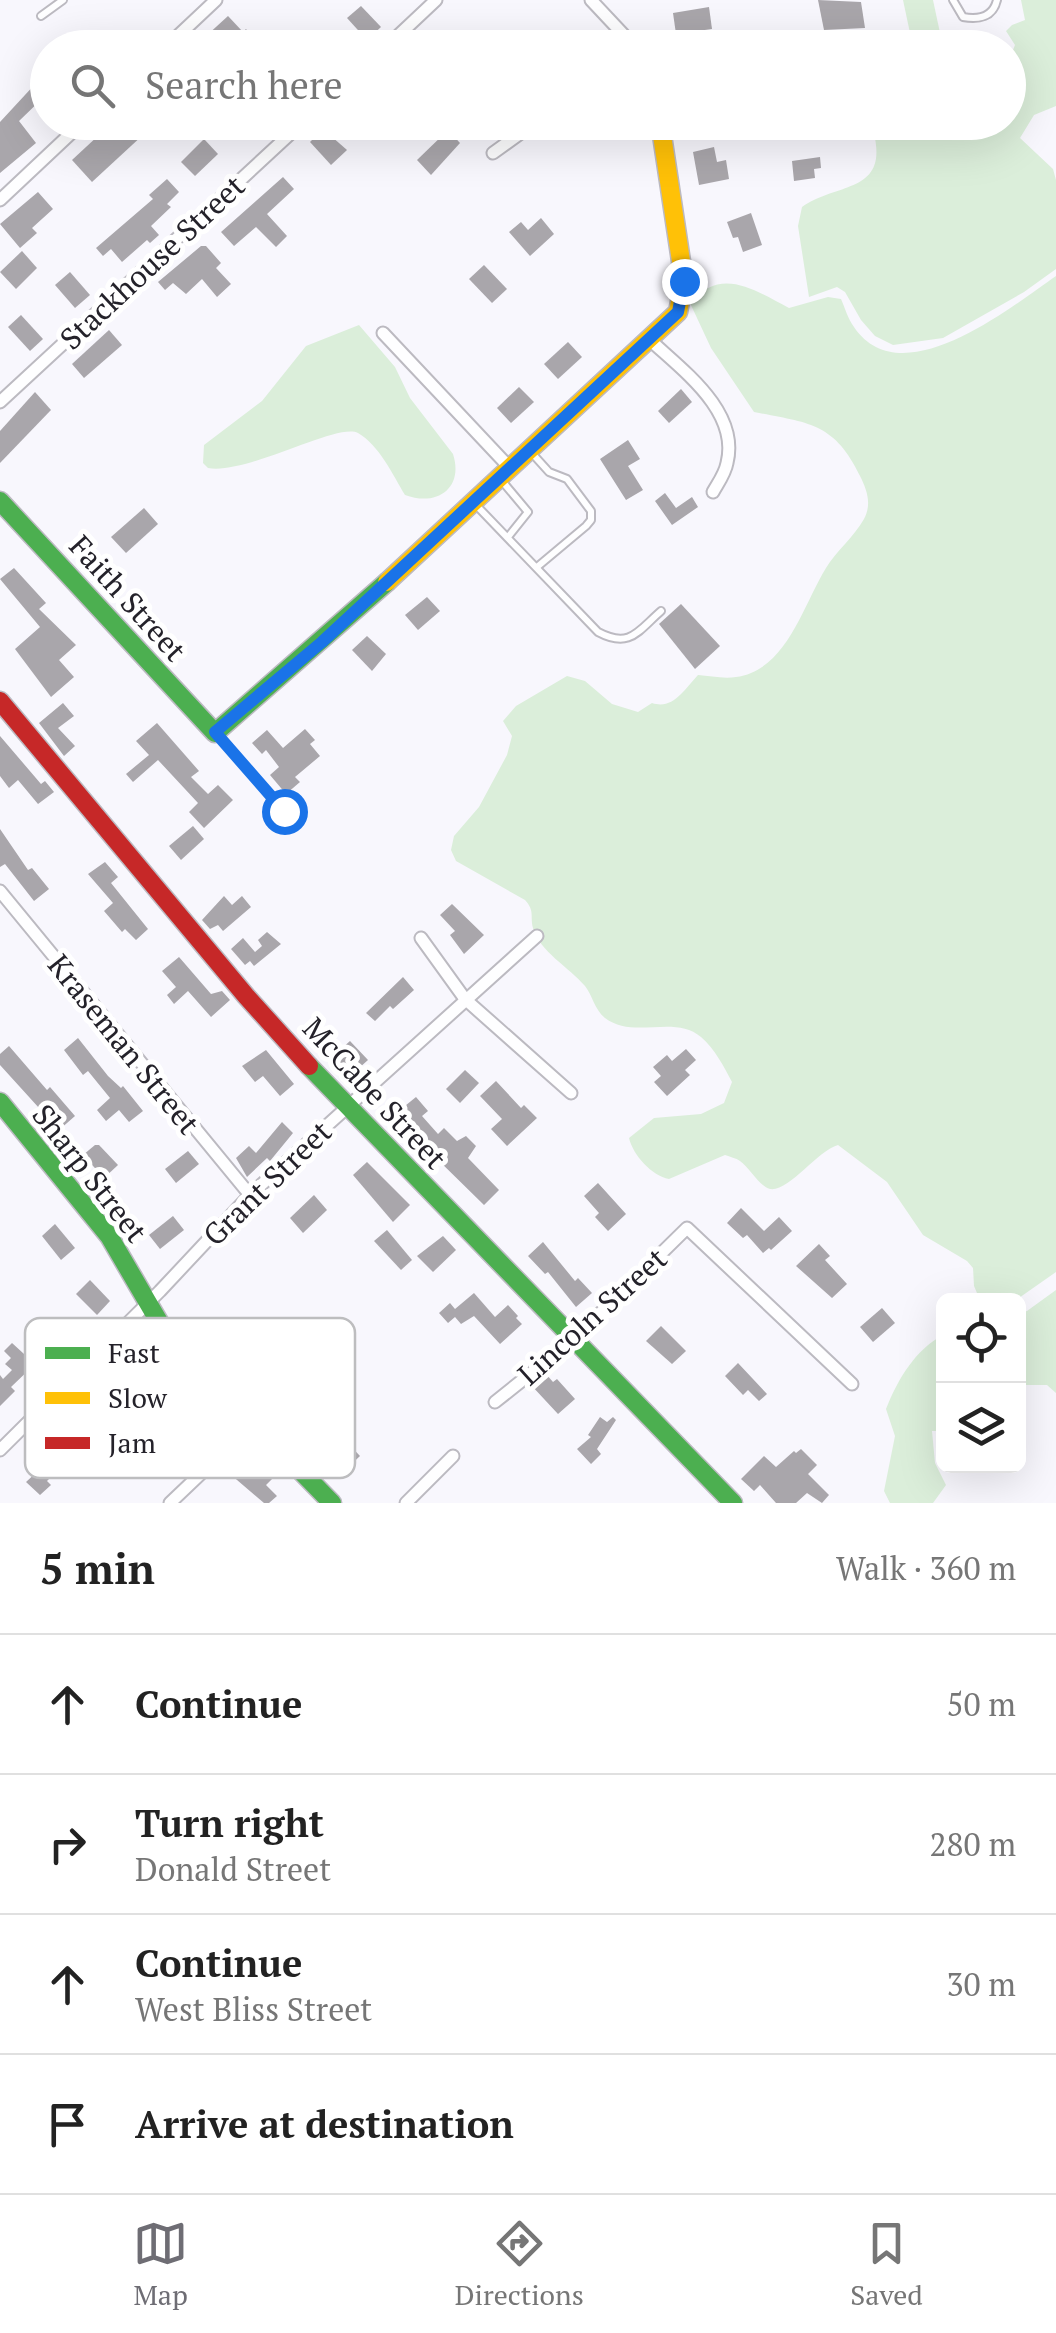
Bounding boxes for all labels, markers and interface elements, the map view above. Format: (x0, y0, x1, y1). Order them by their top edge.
search box (30, 30, 1026, 140)
icon: search (65, 58, 120, 113)
text: Search here (145, 60, 343, 110)
street label: Stackhouse Street (51, 166, 253, 358)
route end (662, 259, 708, 305)
street label: Faith Street (61, 526, 195, 670)
route start (262, 789, 308, 835)
street label: Kraseman Street (39, 946, 209, 1142)
street label: McCabe Street (294, 1009, 456, 1177)
street label: Sharp Street (24, 1096, 156, 1250)
street label: Grant Street (194, 1112, 340, 1254)
street label: Lincoln Street (509, 1238, 675, 1394)
map controls (936, 1293, 1026, 1473)
button: locate (936, 1293, 1026, 1383)
legend (25, 1318, 355, 1478)
text: Fast (108, 1334, 160, 1371)
text: Slow (108, 1379, 168, 1416)
button: layers (936, 1383, 1026, 1473)
text: Jam (108, 1424, 156, 1461)
text: 5 min (40, 1540, 155, 1596)
text: Walk · 360 m (836, 1547, 1016, 1589)
icon: ahead (40, 1677, 95, 1732)
text: Continue (135, 1679, 302, 1729)
text: 50 m (946, 1683, 1016, 1725)
text: Turn right (135, 1798, 324, 1848)
icon: right (40, 1817, 95, 1872)
text: 280 m (929, 1823, 1016, 1865)
text: Donald Street (135, 1848, 331, 1890)
text: Continue (135, 1938, 302, 1988)
icon: ahead (40, 1957, 95, 2012)
text: 30 m (946, 1963, 1016, 2005)
text: West Bliss Street (135, 1988, 372, 2030)
icon: arrive (40, 2097, 95, 2152)
text: Arrive at destination (135, 2099, 514, 2149)
tab: Map (133, 2216, 188, 2313)
tab: Directions (455, 2216, 584, 2313)
tab: Saved (850, 2216, 923, 2313)

